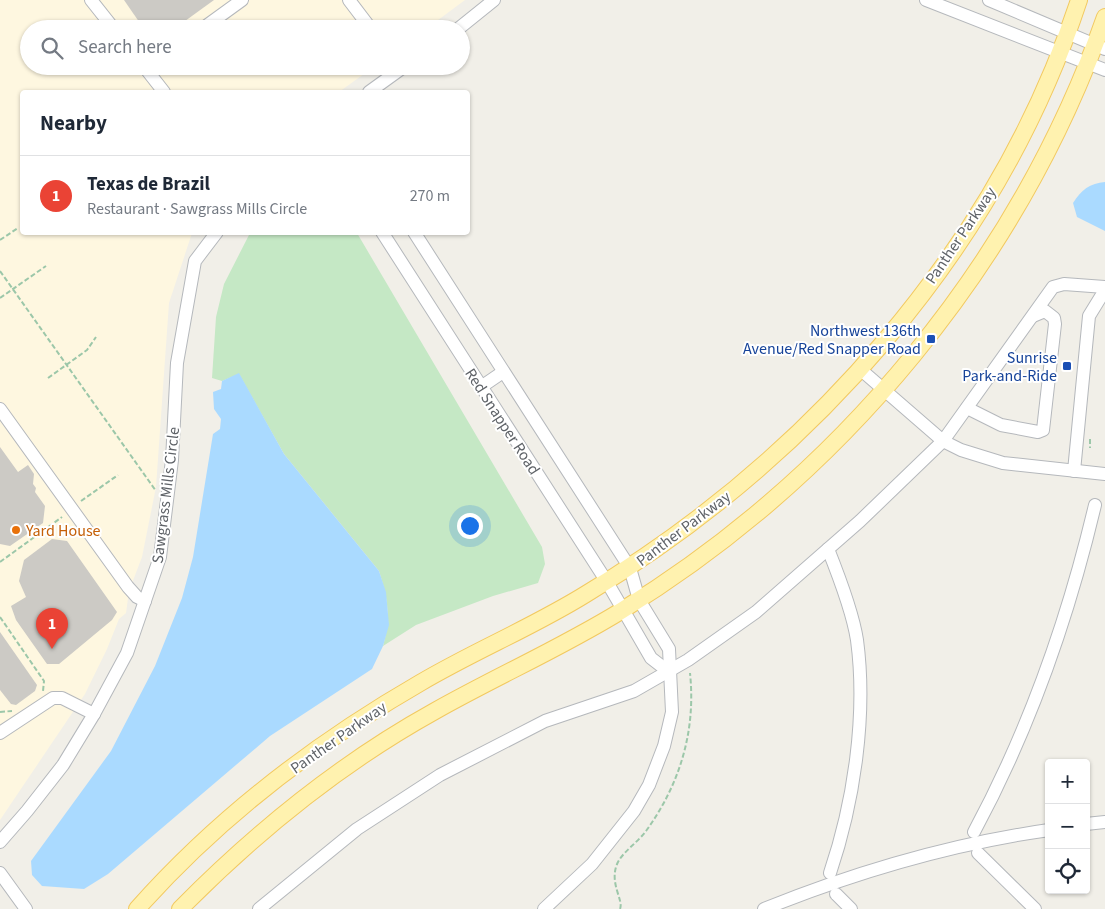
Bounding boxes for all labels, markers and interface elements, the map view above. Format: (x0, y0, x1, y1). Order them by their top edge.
search box (20, 20, 470, 75)
icon: search (38, 34, 66, 62)
text: Search here (78, 34, 172, 61)
text: Nearby (40, 108, 107, 138)
text: Texas de Brazil (87, 171, 210, 198)
street label: Panther Parkway (920, 182, 1002, 288)
text: 1 (52, 185, 60, 207)
text: 270 m (410, 185, 450, 207)
text: Restaurant · Sawgrass Mills Circle (87, 198, 307, 220)
place label: Northwest 136th Avenue/Red Snapper Road (743, 320, 921, 360)
marker: Northwest 136th Avenue/Red Snapper Road (925, 333, 937, 345)
place label: Sunrise Park-and-Ride (962, 347, 1057, 387)
marker: Sunrise Park-and-Ride (1061, 360, 1073, 372)
street label: Red Snapper Road (459, 364, 545, 479)
street label: Sawgrass Mills Circle (147, 426, 185, 565)
street label: Panther Parkway (632, 486, 736, 572)
your location (457, 513, 483, 539)
place label: Yard House (25, 520, 101, 542)
marker: Yard House (10, 524, 22, 536)
pin: 1 (36, 608, 68, 649)
street label: Panther Parkway (286, 696, 392, 779)
map controls (1045, 759, 1090, 894)
button: + (1045, 759, 1090, 804)
button: − (1045, 804, 1090, 849)
button: locate (1045, 849, 1090, 894)

